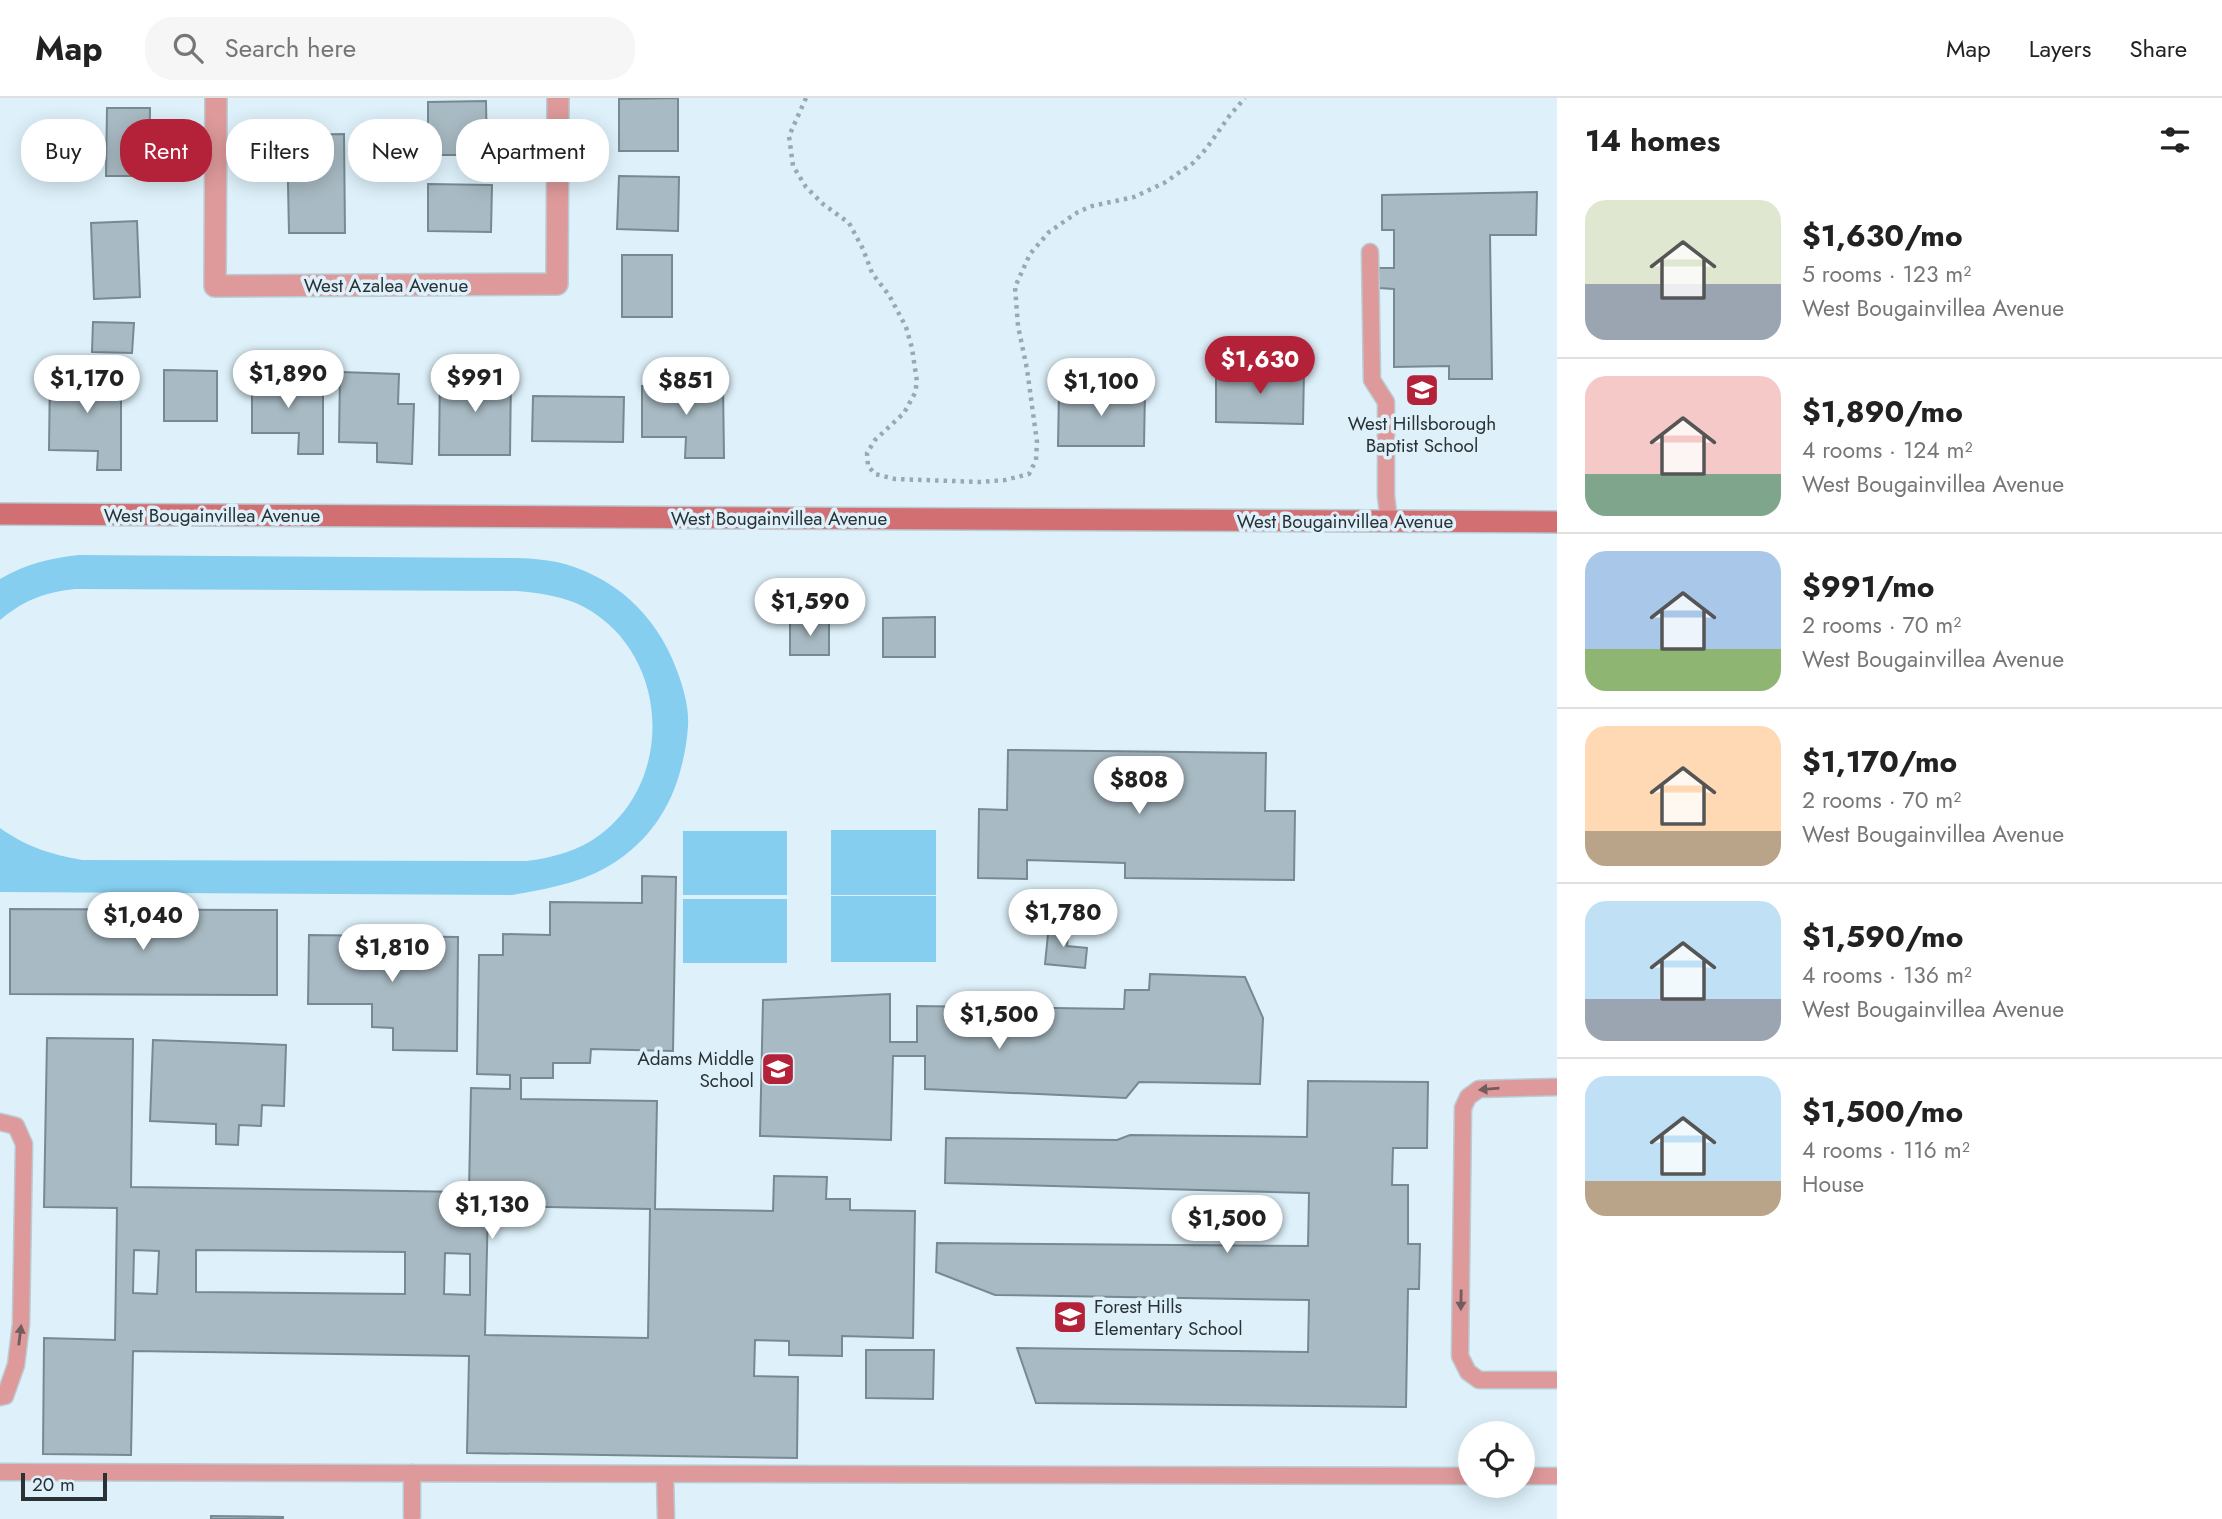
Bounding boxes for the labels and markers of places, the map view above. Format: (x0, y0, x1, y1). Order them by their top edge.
pin: $1,630 (1203, 336, 1317, 396)
pin: $1,890 (231, 350, 345, 410)
pin: $991 (434, 354, 516, 414)
pin: $1,170 (30, 356, 144, 415)
pin: $851 (645, 358, 727, 417)
pin: $1,100 (1044, 358, 1158, 418)
school or university icon: West Hillsborough Baptist School (1403, 371, 1441, 409)
place label: West Hillsborough Baptist School (1348, 410, 1496, 459)
pin: $1,590 (753, 578, 867, 638)
pin: $808 (1098, 756, 1180, 816)
pin: $1,780 (1006, 890, 1120, 949)
pin: $1,040 (86, 892, 200, 952)
pin: $1,810 (335, 924, 449, 984)
pin: $1,500 (942, 992, 1056, 1051)
place label: Adams Middle School (637, 1045, 754, 1094)
school or university icon: Adams Middle School (759, 1050, 797, 1088)
pin: $1,130 (435, 1182, 549, 1241)
pin: $1,500 (1170, 1196, 1284, 1255)
place label: Forest Hills Elementary School (1094, 1293, 1243, 1342)
school or university icon: Forest Hills Elementary School (1051, 1298, 1089, 1336)

